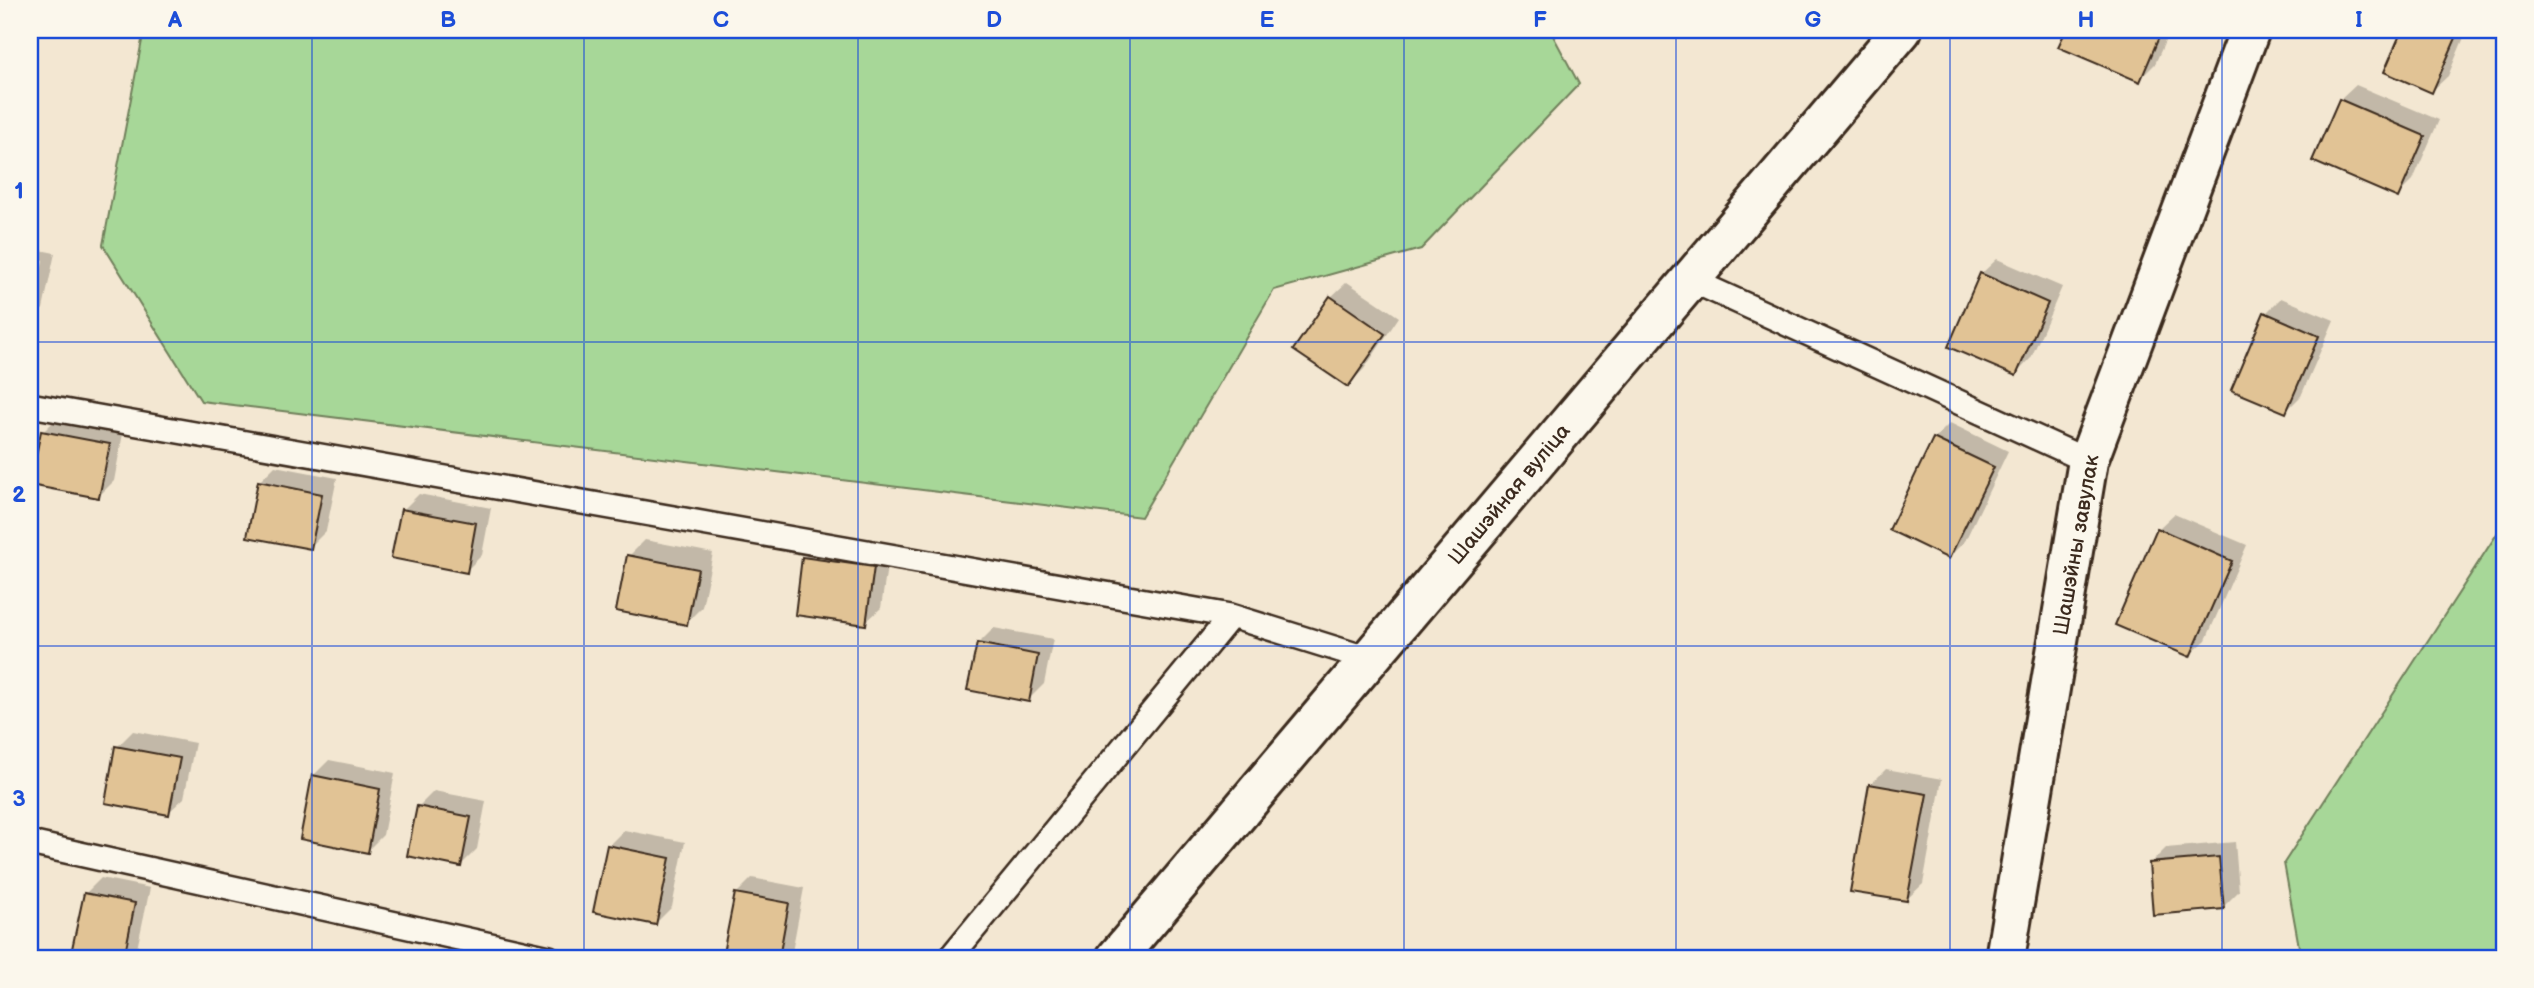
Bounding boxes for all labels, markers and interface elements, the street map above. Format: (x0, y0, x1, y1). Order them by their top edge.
text: A (167, 6, 183, 34)
text: B (440, 6, 456, 34)
text: C (713, 6, 729, 34)
text: D (986, 6, 1002, 34)
text: E (1260, 6, 1275, 34)
text: F (1533, 6, 1547, 34)
text: G (1805, 6, 1822, 34)
text: H (2077, 6, 2095, 34)
text: I (2355, 6, 2363, 34)
text: 1 (14, 177, 24, 205)
street label: Шашэйная вуліца (1443, 418, 1576, 570)
street label: Шашэйны завулак (2048, 453, 2105, 637)
text: 2 (12, 481, 26, 509)
text: 3 (12, 785, 26, 813)

